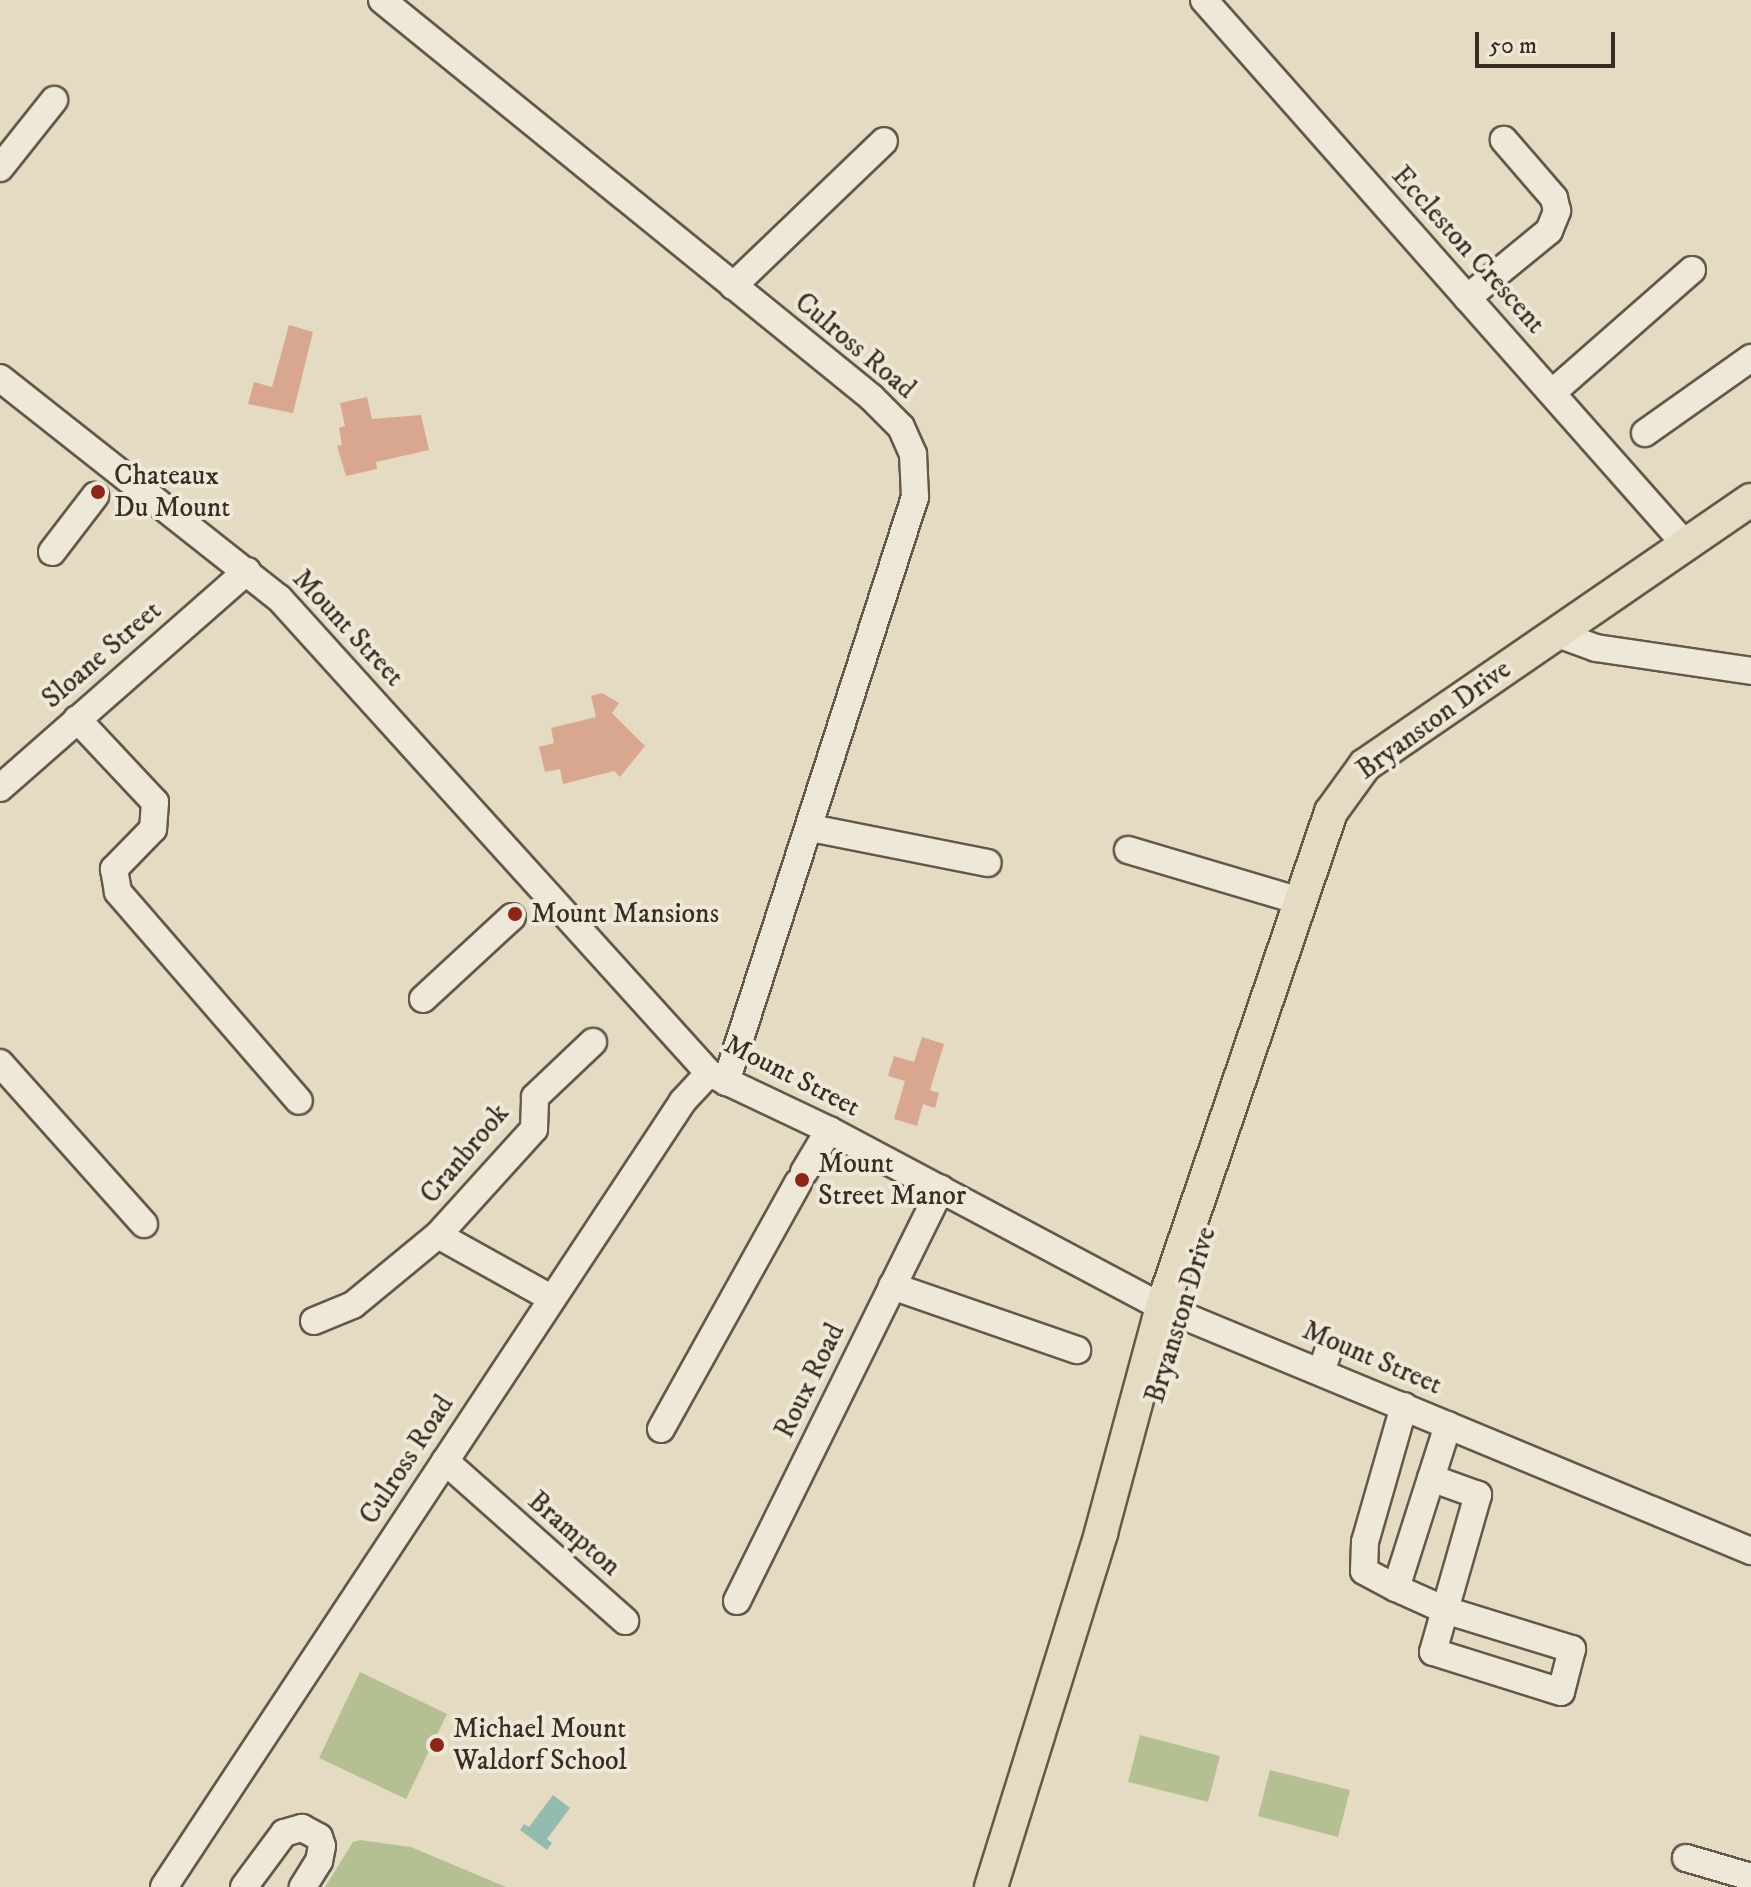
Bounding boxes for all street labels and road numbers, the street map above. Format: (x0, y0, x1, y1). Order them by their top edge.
street label: Eccleston Crescent (1384, 159, 1552, 341)
street label: Culross Road (788, 286, 922, 406)
street label: Mount Street (285, 562, 411, 694)
street label: Sloane Street (36, 594, 168, 716)
street label: Bryanston Drive (1350, 653, 1518, 787)
street label: Mount Street (718, 1027, 866, 1125)
street label: Cranbrook (414, 1097, 516, 1211)
street label: Bryanston Drive (1138, 1223, 1224, 1407)
street label: Mount Street (1297, 1314, 1447, 1402)
street label: Roux Road (768, 1318, 852, 1444)
street label: Culross Road (353, 1389, 461, 1531)
street label: Brampton (521, 1485, 627, 1583)

